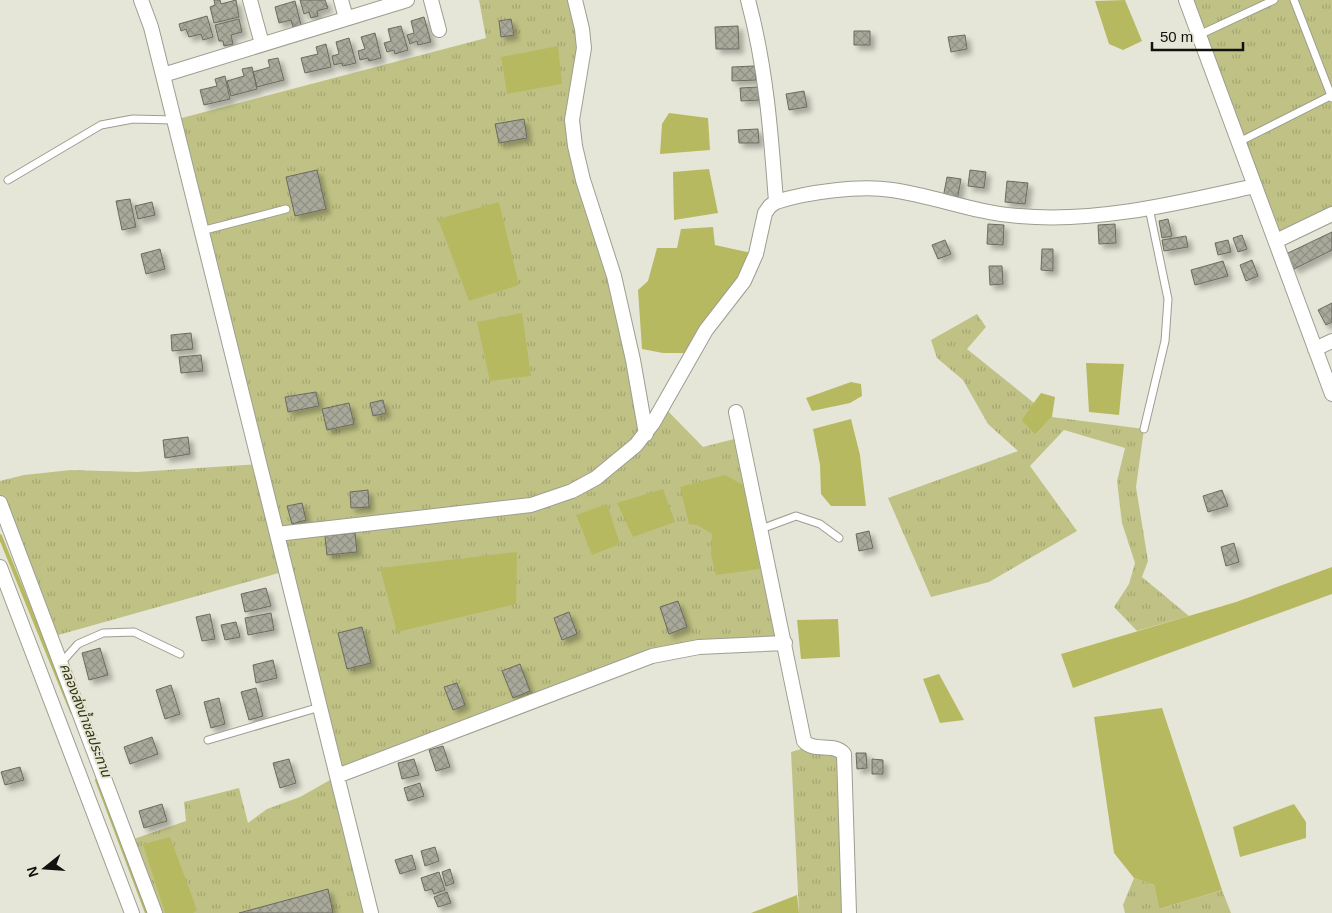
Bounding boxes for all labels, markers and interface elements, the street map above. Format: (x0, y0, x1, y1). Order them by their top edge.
scale bar (1152, 20, 1243, 52)
text: 50 m (1160, 28, 1193, 45)
water label: คลองส่งน้ำชลประทาน (57, 660, 117, 780)
north arrow (20, 843, 70, 893)
text: N (23, 865, 42, 879)

